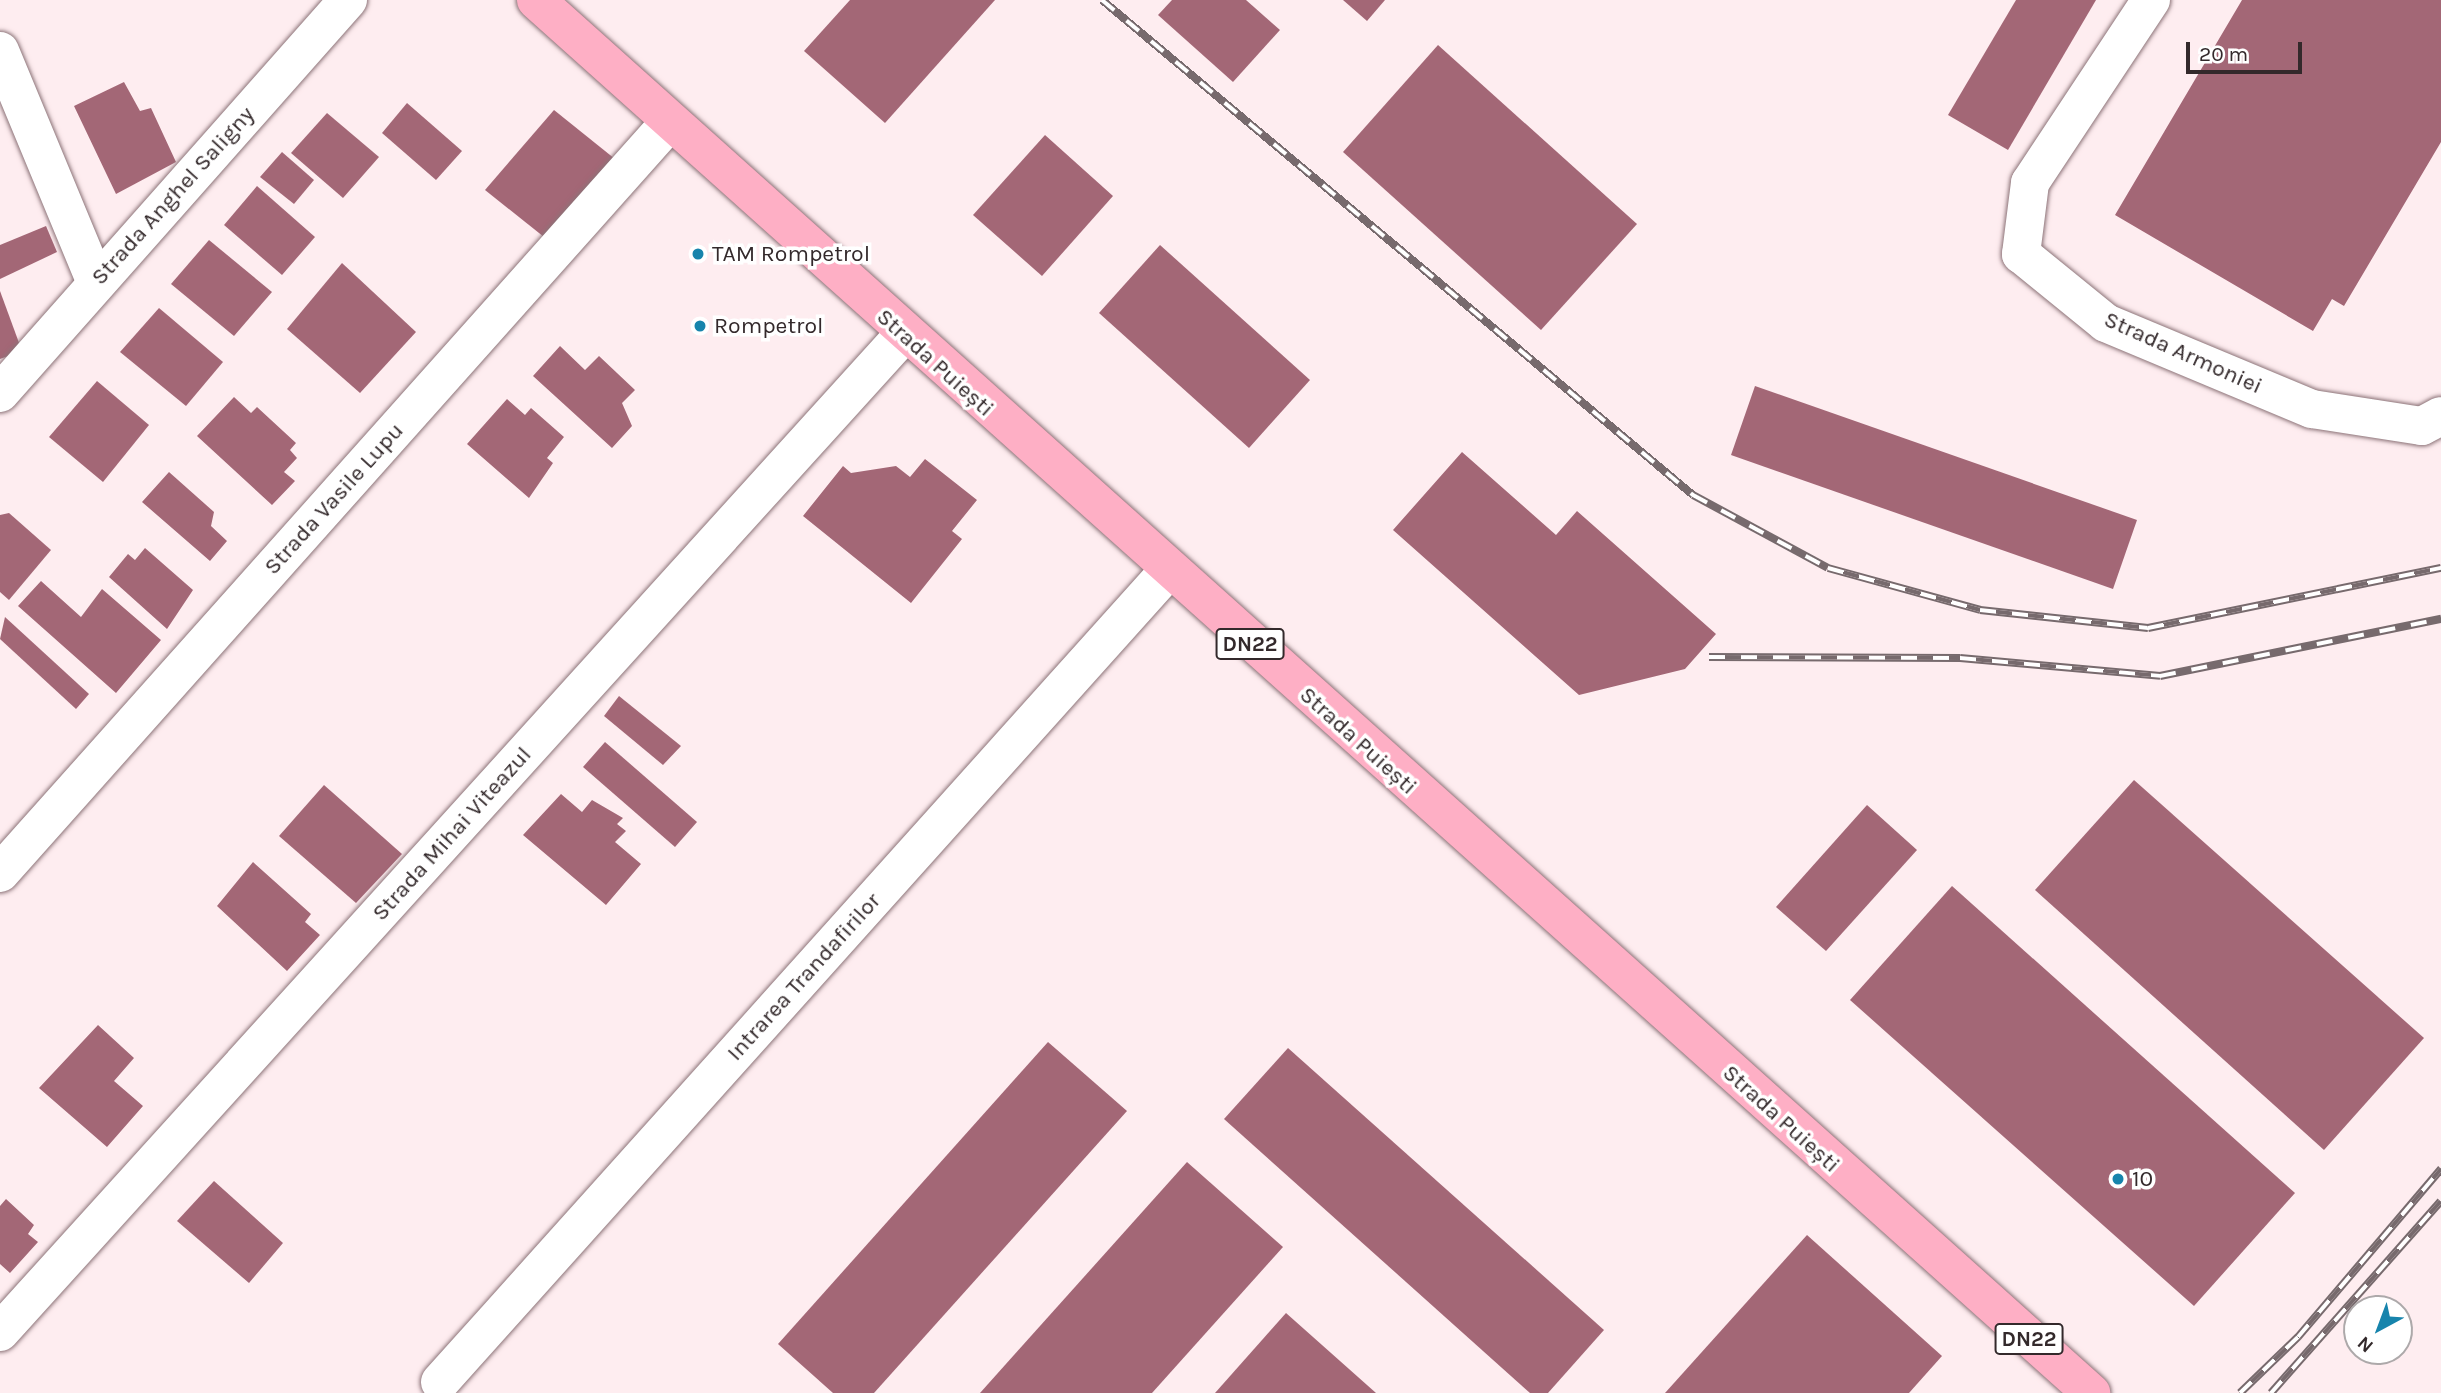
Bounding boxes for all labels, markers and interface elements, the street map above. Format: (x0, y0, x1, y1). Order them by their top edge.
scale bar (2189, 28, 2304, 72)
text: 20 m (2199, 42, 2248, 66)
street label: Strada Anghel Saligny (86, 101, 260, 291)
place label: TAM Rompetrol (712, 240, 870, 268)
marker: TAM Rompetrol (690, 246, 706, 262)
street label: Strada Puiești (871, 303, 999, 423)
street label: Strada Armoniei (2100, 306, 2266, 400)
place label: Rompetrol (714, 312, 823, 340)
marker: Rompetrol (692, 318, 708, 334)
street label: Strada Vasile Lupu (259, 417, 409, 581)
road number: DN22 (1215, 626, 1285, 662)
street label: Strada Puiești (1294, 681, 1422, 801)
street label: Strada Mihai Viteazul (367, 741, 537, 927)
street label: Intrarea Trandafirilor (721, 887, 887, 1067)
street label: Strada Puiești (1717, 1059, 1845, 1179)
place label: 10 (2132, 1165, 2153, 1193)
marker: 10 (2110, 1171, 2126, 1187)
north arrow (2343, 1295, 2413, 1365)
road number: DN22 (1994, 1322, 2064, 1356)
text: N (2353, 1332, 2378, 1357)

